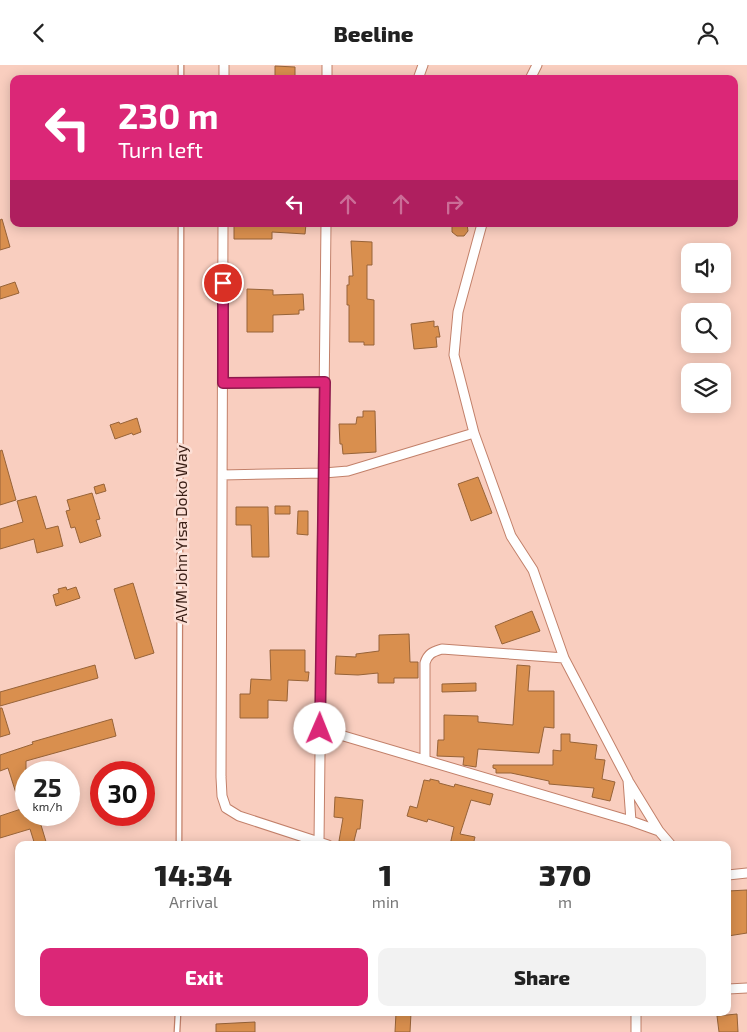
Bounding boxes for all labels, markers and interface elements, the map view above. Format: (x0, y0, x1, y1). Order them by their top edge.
icon: back (25, 19, 53, 47)
icon: person (694, 19, 722, 47)
text: Beeline (334, 20, 413, 46)
text: 230 m (118, 94, 219, 136)
icon: left (35, 95, 100, 160)
text: Turn left (118, 136, 203, 162)
icon: left (281, 190, 309, 218)
icon: ahead (334, 190, 362, 218)
icon: ahead (387, 190, 415, 218)
icon: right (440, 190, 468, 218)
map controls (681, 243, 731, 413)
button: sound (681, 243, 731, 293)
pin (202, 262, 244, 304)
icon: arrive (209, 269, 237, 297)
button: search (681, 303, 731, 353)
button: layers (681, 363, 731, 413)
street label: AVM John Yisa Doko Way (171, 444, 190, 623)
position arrow (293, 702, 345, 754)
speed limit sign: 30 (90, 761, 155, 826)
text: 25 (33, 772, 62, 802)
text: km/h (33, 799, 62, 813)
text: 14:34 (155, 856, 232, 892)
text: 1 (379, 856, 392, 892)
text: 370 (539, 856, 591, 892)
text: Arrival (169, 892, 218, 911)
text: min (372, 892, 399, 911)
text: m (558, 892, 572, 911)
button: Exit (40, 948, 368, 1006)
button: Share (378, 948, 706, 1006)

